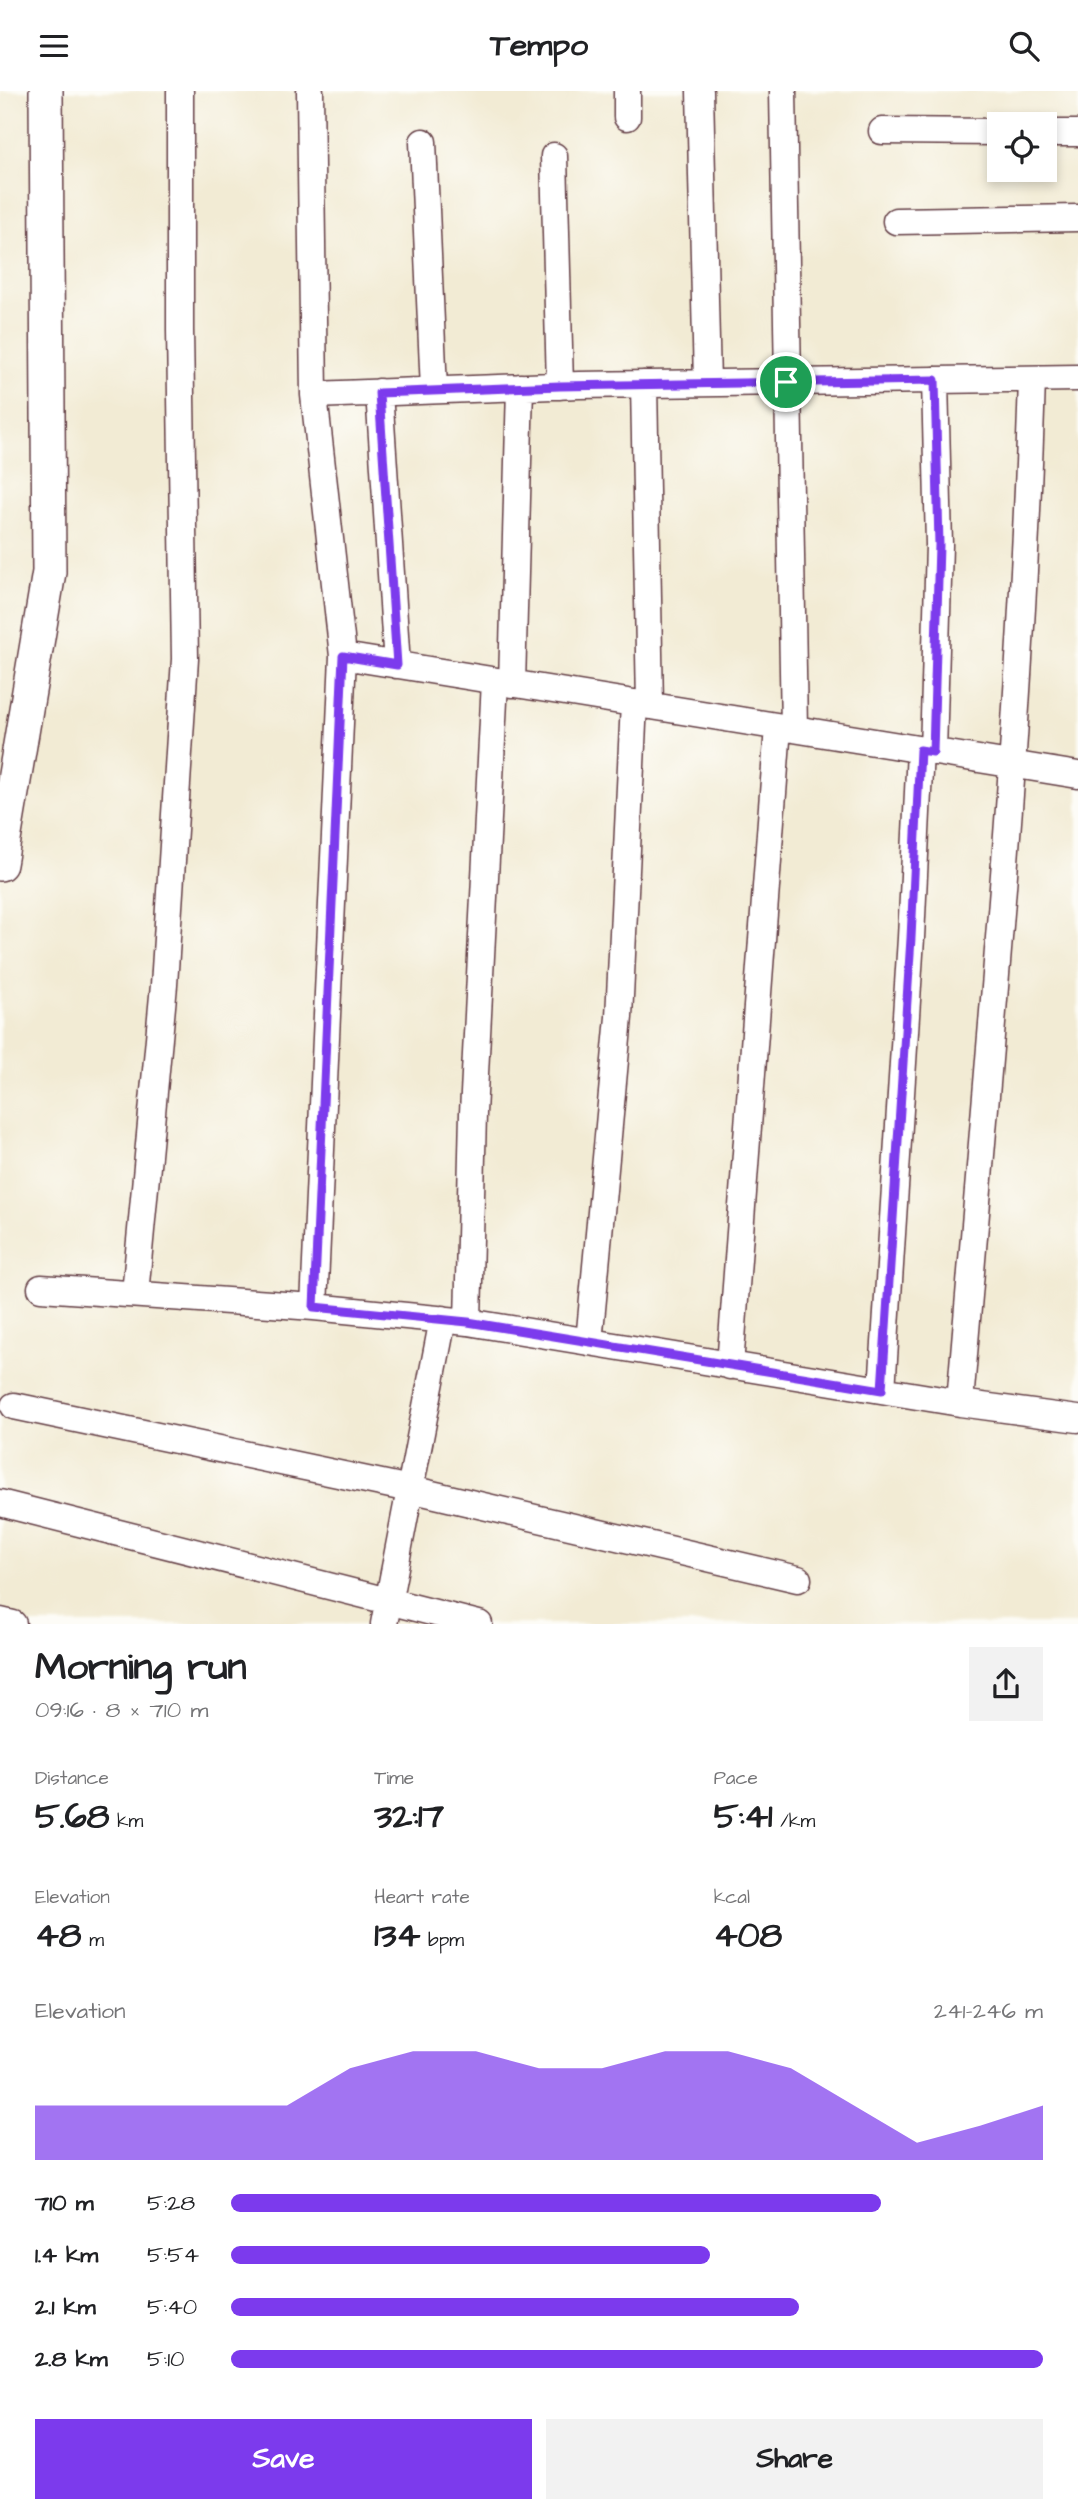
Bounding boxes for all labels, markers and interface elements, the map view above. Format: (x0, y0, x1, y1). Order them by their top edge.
text: Tempo (490, 23, 588, 68)
icon: menu (35, 27, 73, 65)
icon: search (1005, 27, 1043, 65)
map controls (987, 112, 1057, 182)
button: locate (987, 112, 1057, 182)
pin (756, 352, 816, 412)
icon: arrive (767, 363, 805, 401)
text: Morning run (35, 1642, 247, 1694)
button: share (969, 1647, 1043, 1721)
text: 09:16 · 8 × 710 m (35, 1694, 208, 1726)
text: Distance (35, 1765, 109, 1792)
text: Time (374, 1765, 414, 1792)
text: Pace (714, 1765, 758, 1792)
text: 5.68 (35, 1792, 109, 1841)
text: 32:17 (374, 1792, 444, 1841)
text: 5:41 (714, 1792, 773, 1841)
text: km (109, 1808, 143, 1835)
text: /km (773, 1808, 815, 1835)
text: Elevation (35, 1884, 110, 1911)
text: Heart rate (374, 1884, 470, 1911)
text: kcal (714, 1884, 750, 1911)
text: 48 (35, 1911, 82, 1960)
text: 134 (374, 1911, 420, 1960)
text: 408 (714, 1911, 782, 1960)
text: m (82, 1927, 104, 1954)
text: bpm (420, 1927, 464, 1954)
text: Elevation (35, 1995, 126, 2027)
text: 241–246 m (934, 1995, 1043, 2027)
text: 710 m (35, 2187, 94, 2219)
text: 5:28 (147, 2187, 195, 2219)
text: 1.4 km (35, 2239, 98, 2271)
text: 5:54 (147, 2239, 199, 2271)
text: 2.1 km (35, 2291, 96, 2323)
text: 5:40 (147, 2291, 197, 2323)
text: 2.8 km (35, 2343, 108, 2375)
text: 5:10 (147, 2343, 185, 2375)
button: Save (35, 2419, 532, 2499)
button: Share (546, 2419, 1043, 2499)

